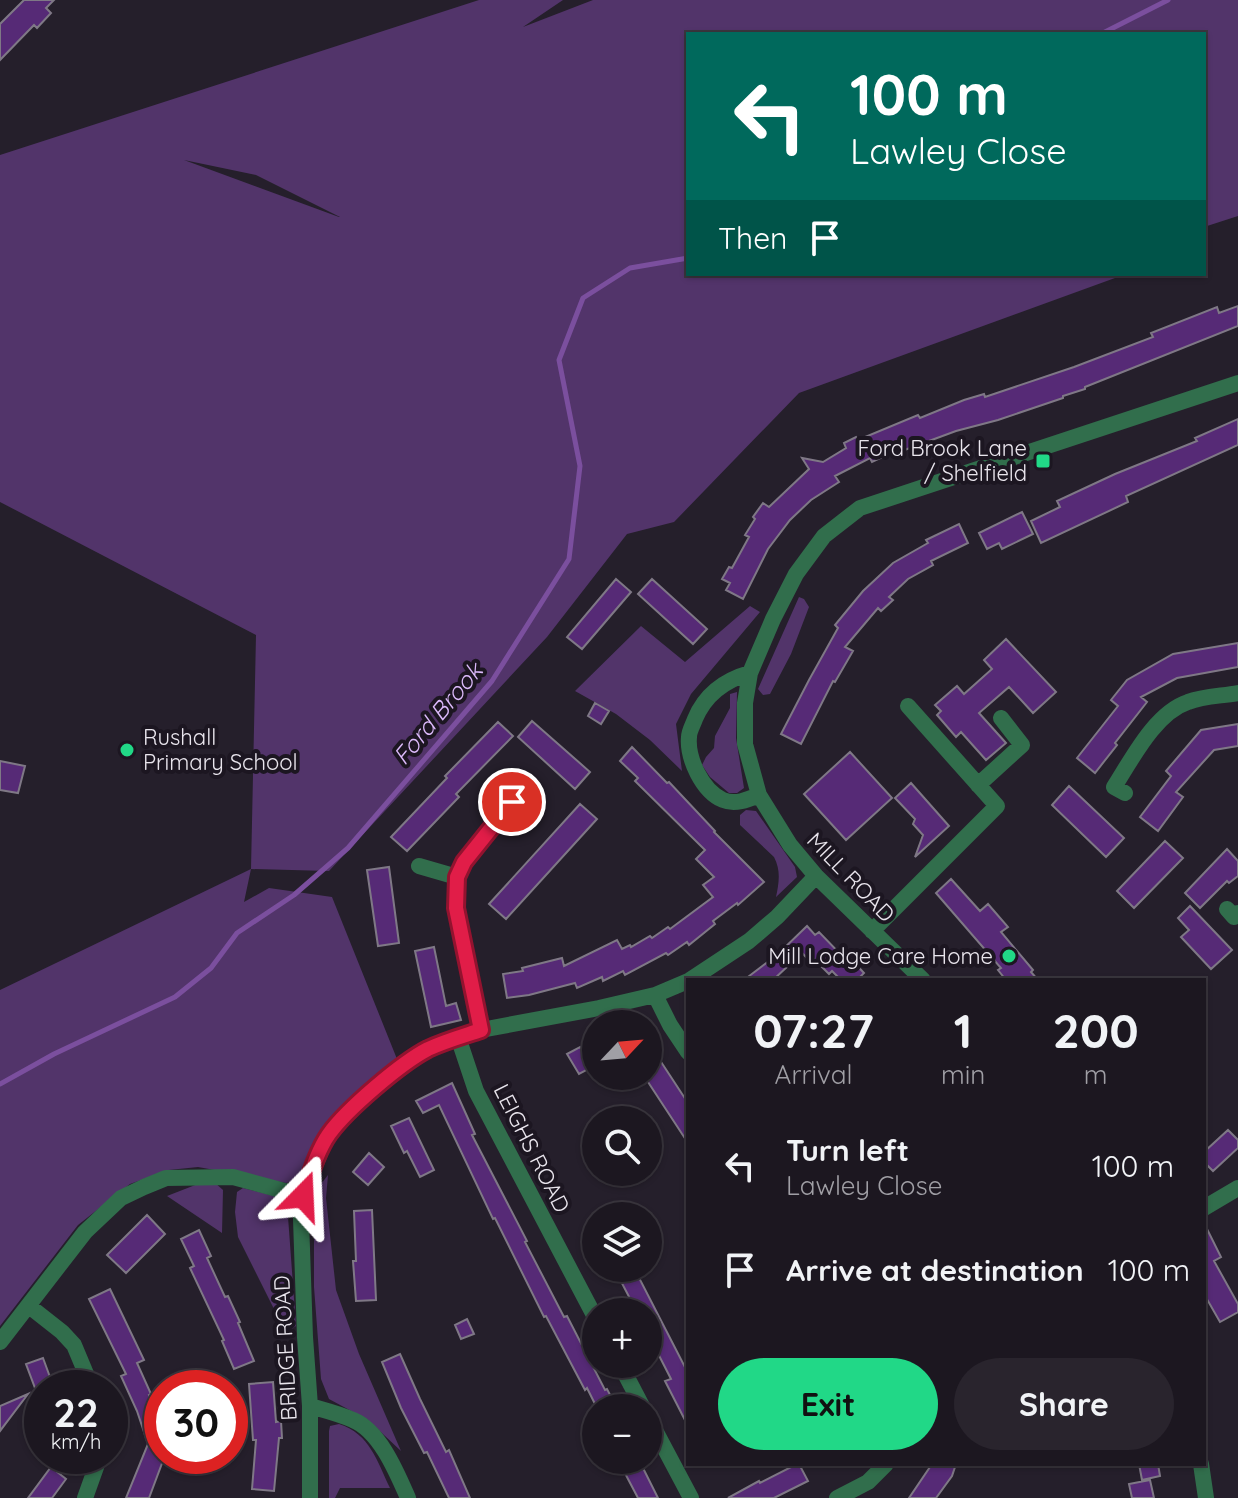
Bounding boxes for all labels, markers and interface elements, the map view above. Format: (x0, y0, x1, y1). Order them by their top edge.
text: 100 m (850, 59, 1008, 129)
icon: left (718, 64, 822, 168)
text: Lawley Close (850, 128, 1067, 173)
icon: arrive (803, 216, 847, 260)
text: Then (718, 219, 787, 257)
place label: Ford Brook Lane / Shelfield (857, 434, 1027, 487)
marker: Ford Brook Lane / Shelfield (1034, 452, 1052, 470)
water label: Ford Brook (386, 655, 490, 770)
place label: Rushall Primary School (143, 723, 298, 776)
marker: Rushall Primary School (118, 741, 136, 759)
pin (478, 768, 546, 836)
icon: arrive (490, 780, 534, 824)
street label: MILL ROAD (801, 826, 901, 928)
place label: Mill Lodge Care Home (768, 942, 993, 970)
marker: Mill Lodge Care Home (1000, 947, 1018, 965)
text: 07:27 (753, 1000, 874, 1060)
text: 1 (954, 1000, 973, 1060)
text: 200 (1053, 1000, 1139, 1060)
north arrow (582, 1010, 662, 1090)
map controls (582, 1010, 662, 1474)
text: Arrival (775, 1058, 852, 1091)
text: min (941, 1058, 985, 1091)
text: m (1084, 1058, 1108, 1091)
street label: LEIGHS ROAD (488, 1079, 576, 1217)
button: search (582, 1106, 662, 1186)
text: Turn left (786, 1131, 909, 1169)
icon: left (718, 1144, 762, 1188)
text: 100 m (1092, 1147, 1174, 1185)
position arrow (261, 1154, 345, 1238)
text: Lawley Close (786, 1169, 942, 1202)
button: layers (582, 1202, 662, 1282)
icon: arrive (718, 1248, 762, 1292)
text: Arrive at destination (786, 1251, 1084, 1289)
text: 100 m (1108, 1251, 1190, 1289)
street label: BRIDGE ROAD (267, 1275, 303, 1421)
button: + (582, 1298, 662, 1378)
button: Exit (718, 1358, 938, 1450)
button: Share (954, 1358, 1174, 1450)
speed limit sign: 30 (144, 1370, 248, 1474)
text: 22 (53, 1387, 99, 1437)
button: − (582, 1394, 662, 1474)
text: km/h (51, 1429, 101, 1454)

